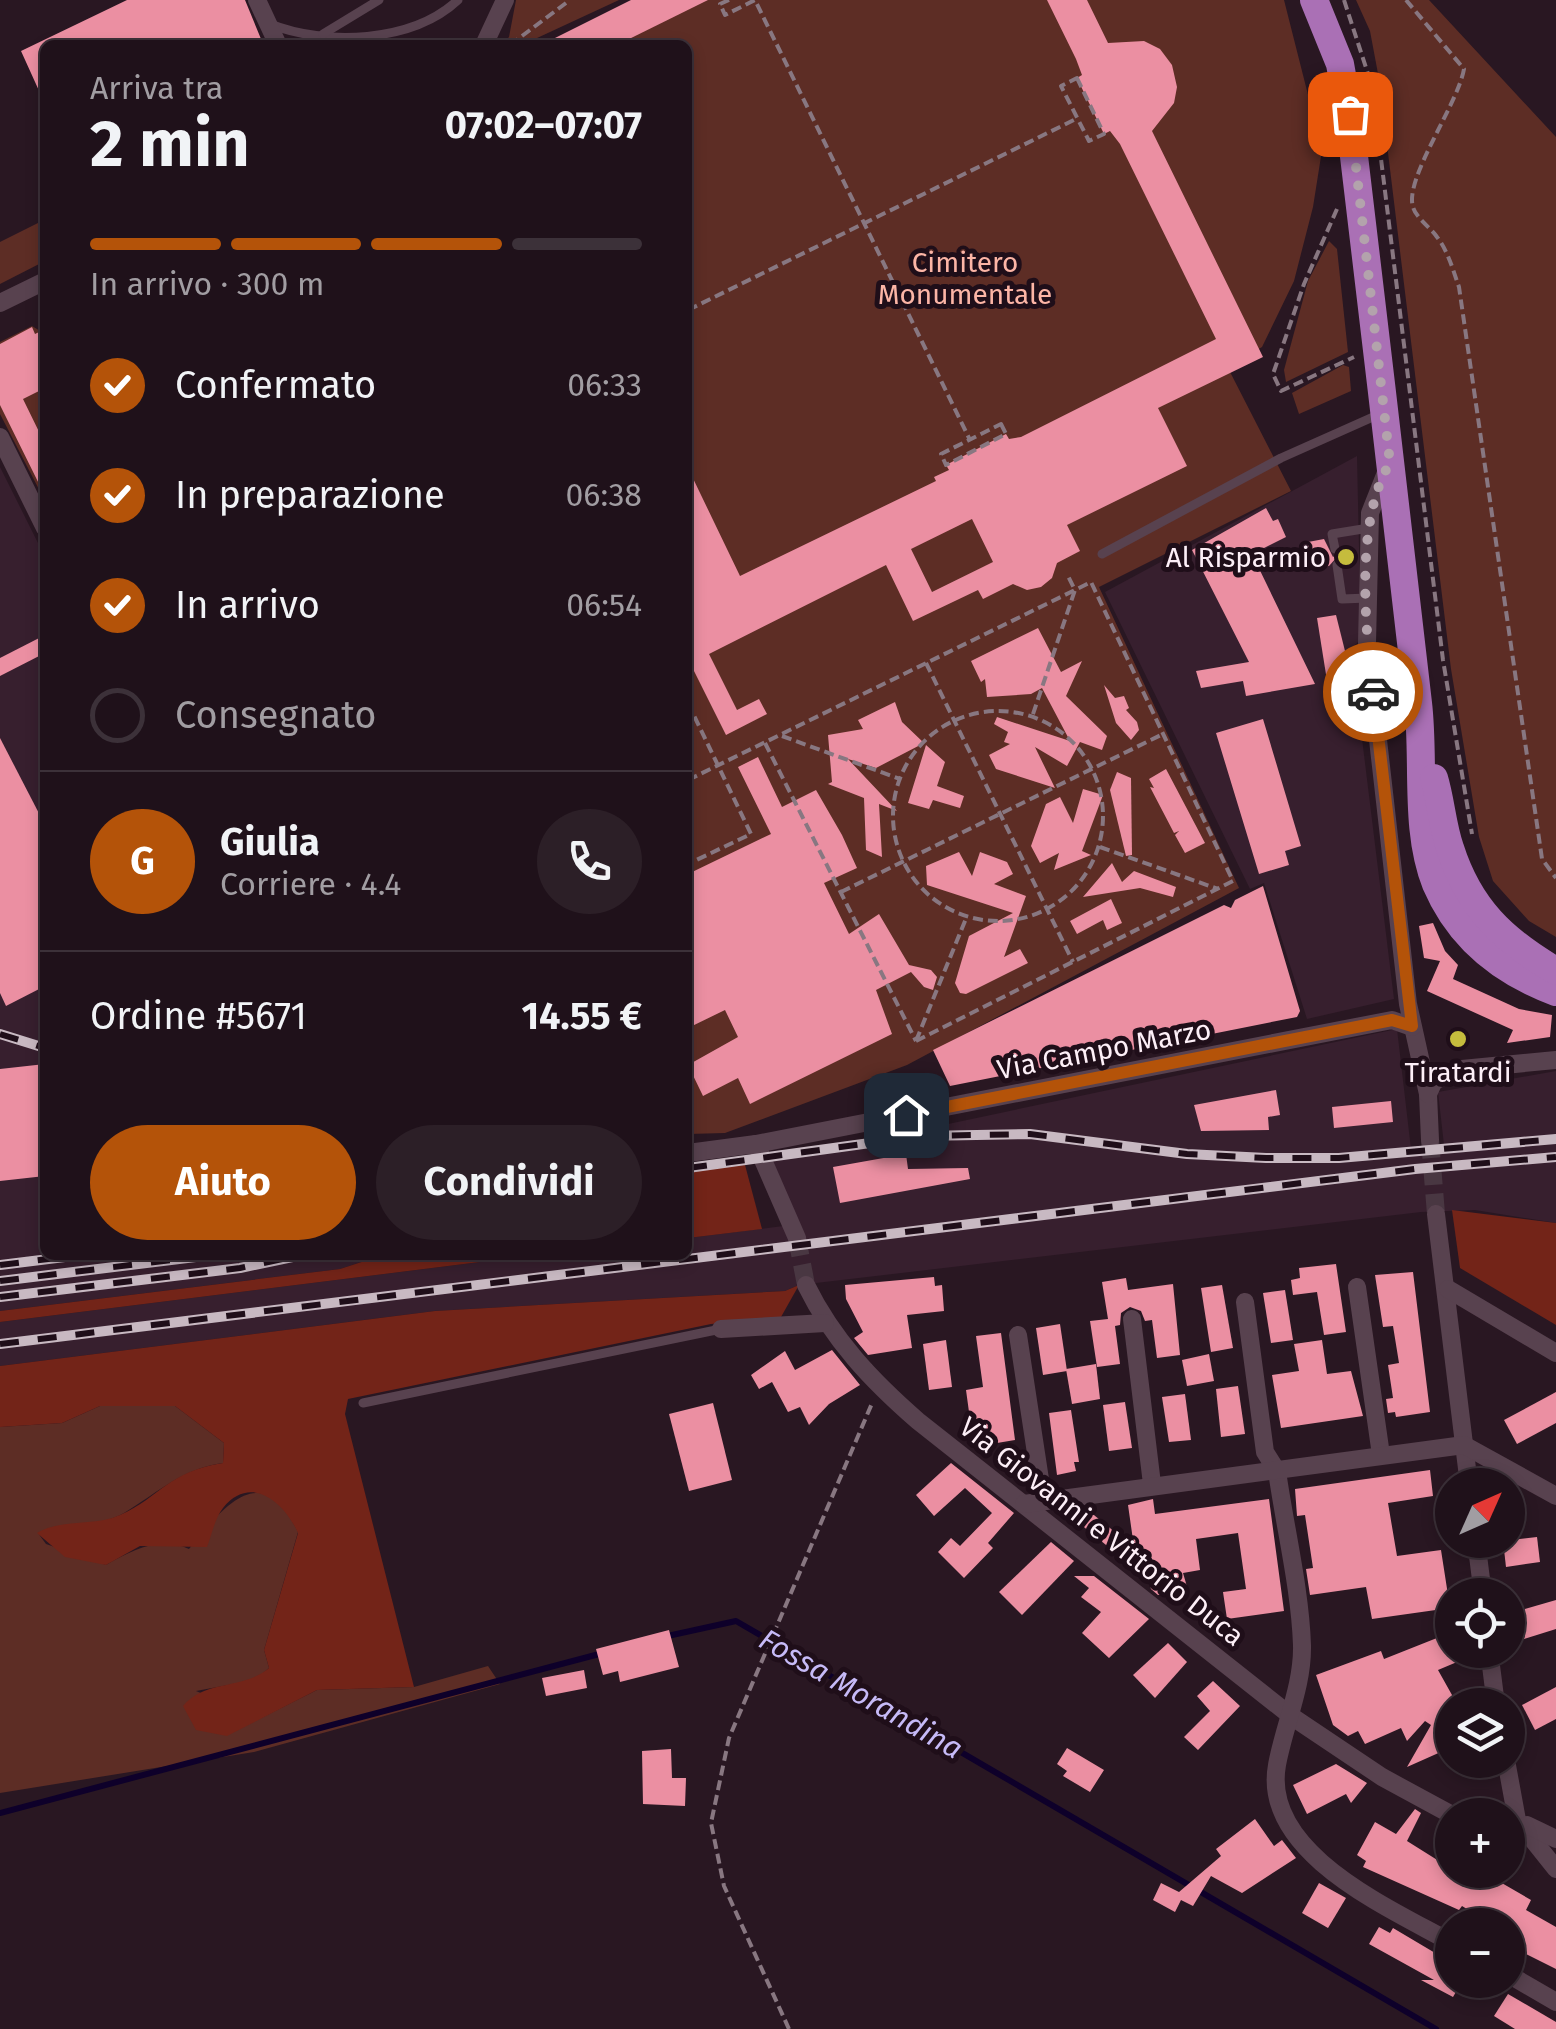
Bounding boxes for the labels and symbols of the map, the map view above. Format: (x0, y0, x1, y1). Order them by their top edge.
pin (1308, 72, 1393, 157)
park label: Cimitero Monumentale (878, 246, 1052, 311)
place label: Al Risparmio (1166, 541, 1326, 574)
marker: Al Risparmio (1335, 546, 1357, 568)
courier (1323, 642, 1423, 742)
street label: Via Campo Marzo (994, 1013, 1214, 1086)
marker: Tiratardi (1447, 1028, 1469, 1050)
place label: Tiratardi (1404, 1056, 1512, 1089)
pin (864, 1073, 949, 1158)
street label: Via Giovanni e Vittorio Duca (953, 1410, 1251, 1653)
north arrow (1435, 1468, 1525, 1558)
water label: Fossa Morandina (753, 1621, 969, 1767)

